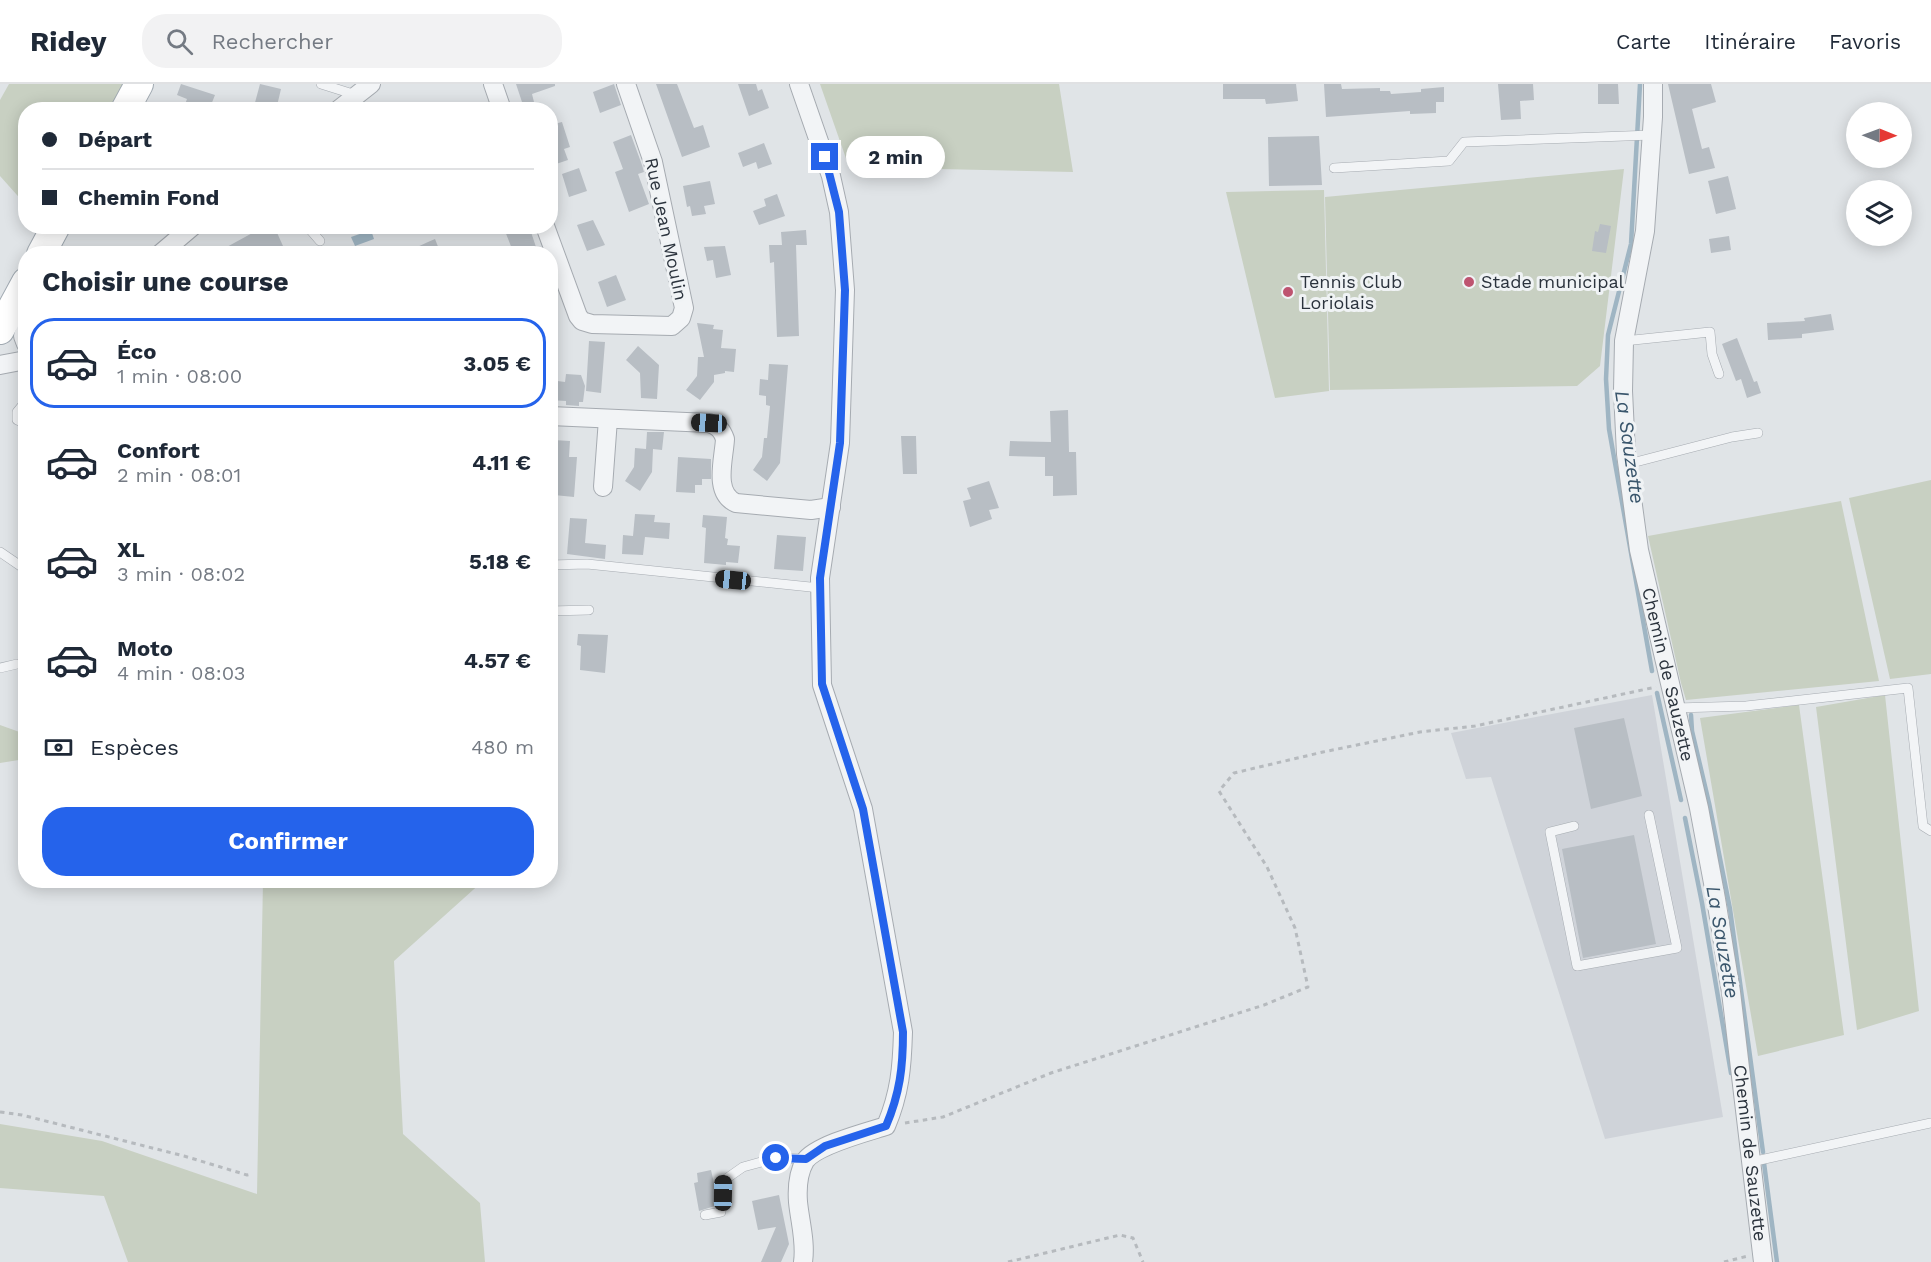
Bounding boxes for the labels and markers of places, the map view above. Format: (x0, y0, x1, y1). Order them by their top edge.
place label: Tennis Club Loriolais (1300, 271, 1402, 313)
place label: Stade municipal (1481, 271, 1625, 292)
marker: Stade municipal (1462, 275, 1476, 289)
marker: Tennis Club Loriolais (1281, 285, 1295, 299)

